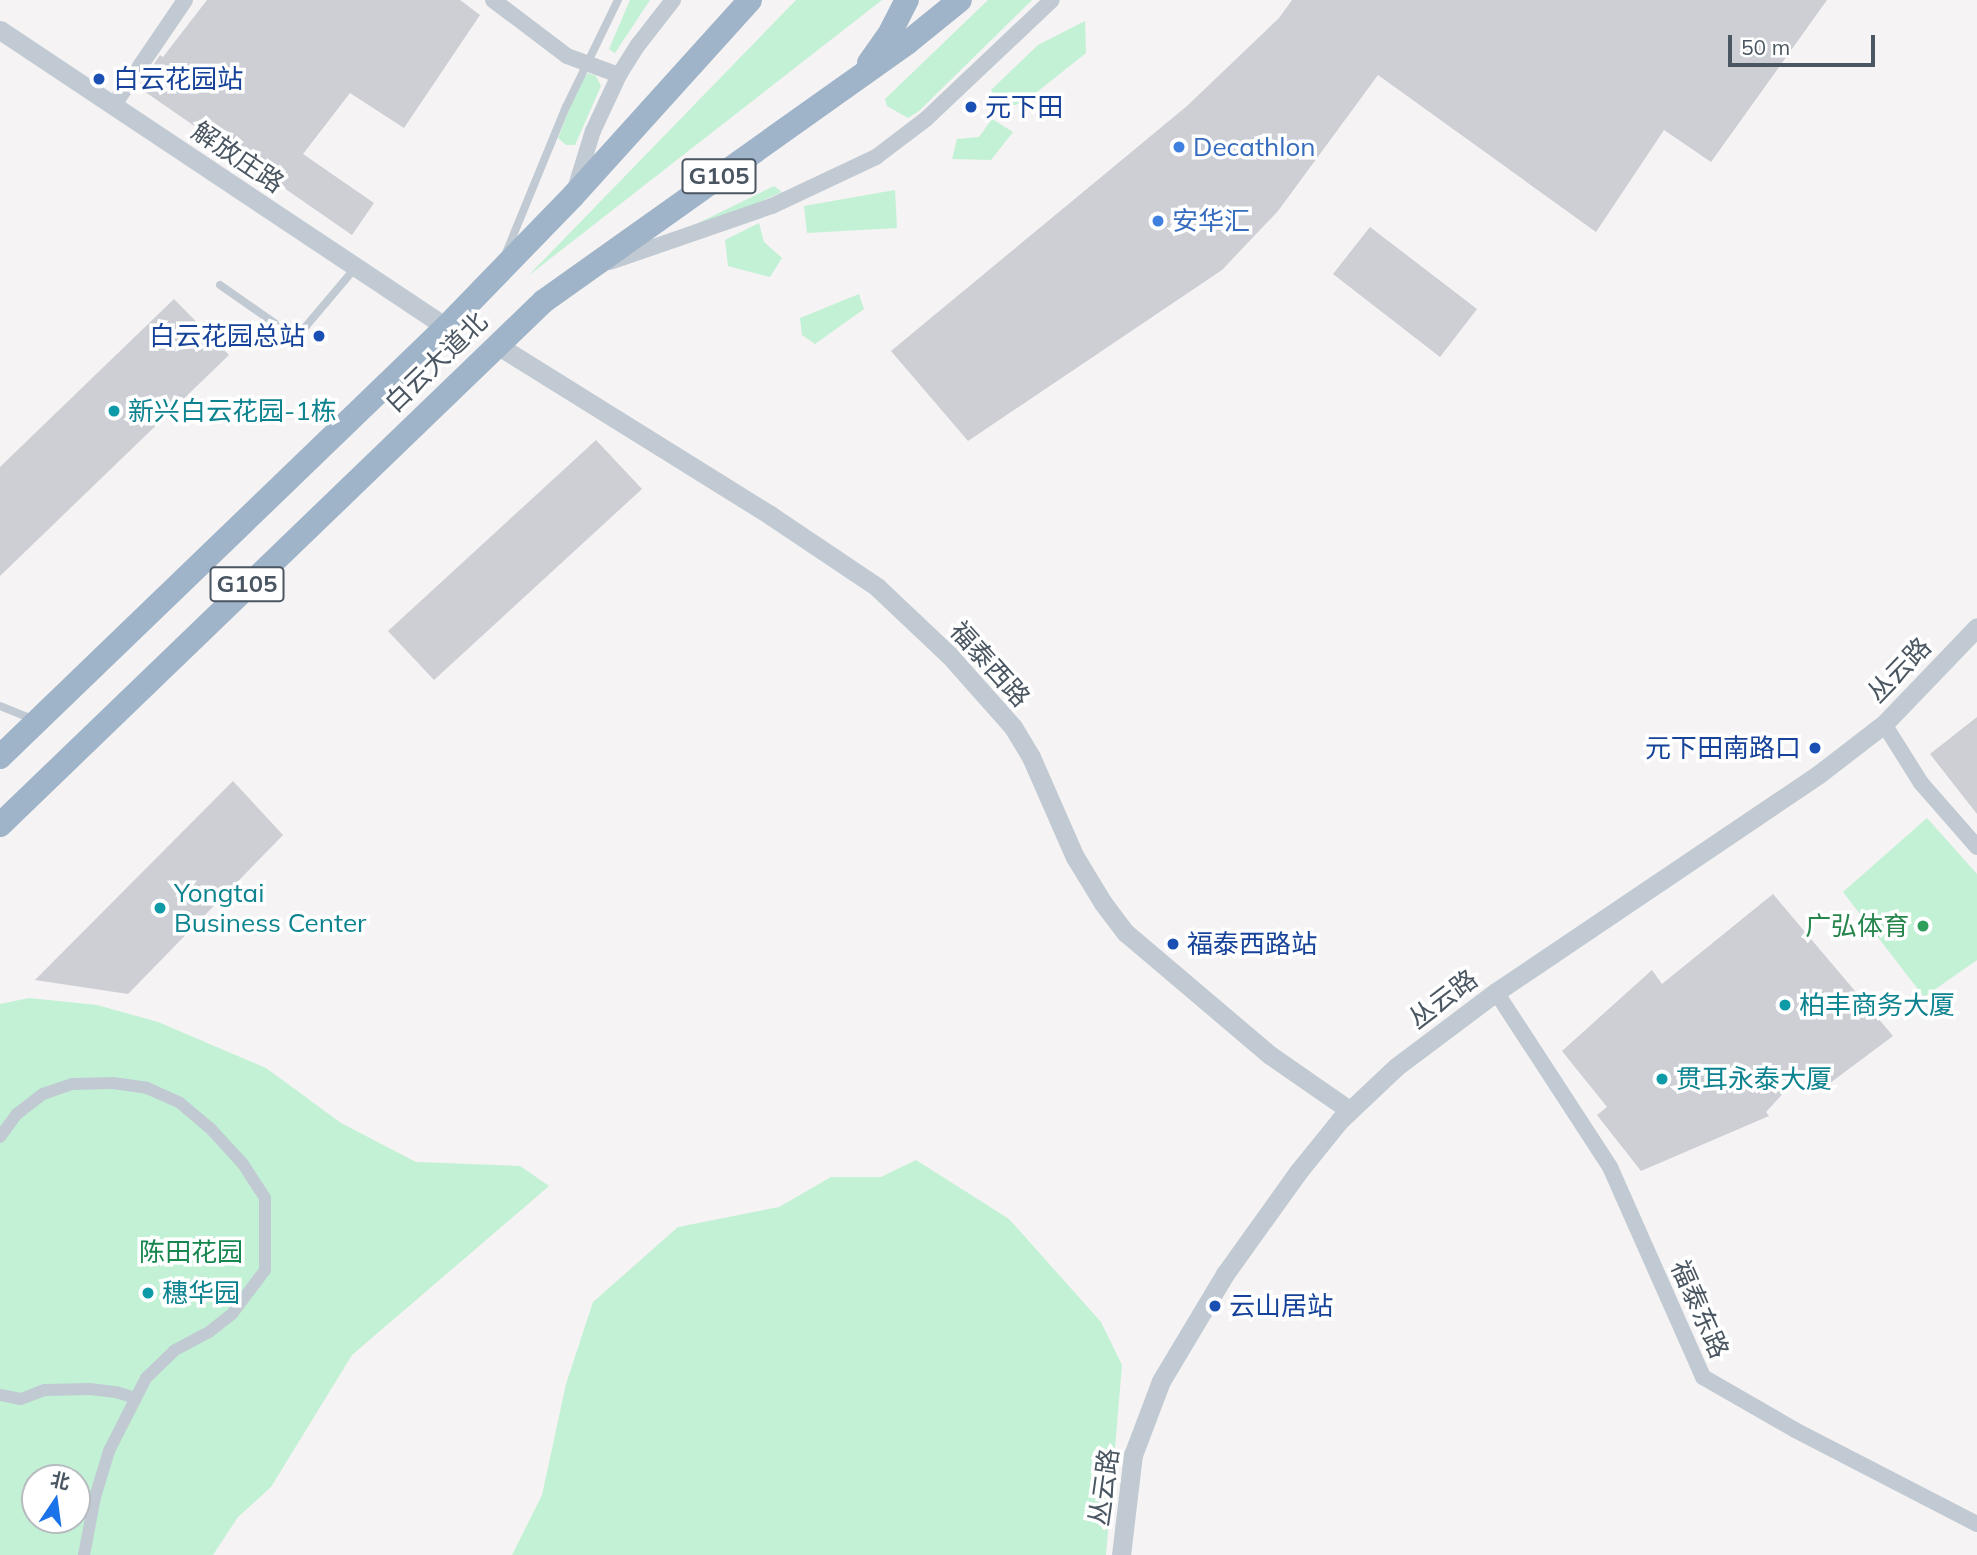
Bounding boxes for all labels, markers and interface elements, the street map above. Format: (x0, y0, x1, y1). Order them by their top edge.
scale bar (1732, 21, 1879, 65)
text: 50 m (1741, 34, 1790, 60)
place label: 白云花园站 (113, 63, 243, 95)
marker: 白云花园站 (91, 71, 107, 87)
place label: 元下田 (985, 91, 1063, 123)
marker: 元下田 (963, 99, 979, 115)
street label: 解放庄路 (186, 115, 290, 199)
place label: Decathlon (1193, 131, 1316, 163)
marker: Decathlon (1171, 139, 1187, 155)
road number: G105 (680, 156, 758, 196)
place label: 安华汇 (1172, 205, 1250, 237)
marker: 安华汇 (1150, 213, 1166, 229)
street label: 白云大道北 (378, 306, 494, 418)
place label: 白云花园总站 (149, 320, 305, 352)
marker: 白云花园总站 (311, 328, 327, 344)
place label: 新兴白云花园-1栋 (128, 395, 337, 427)
marker: 新兴白云花园-1栋 (106, 403, 122, 419)
road number: G105 (208, 564, 286, 604)
street label: 福泰西路 (944, 615, 1036, 713)
street label: 丛云路 (1861, 631, 1937, 709)
place label: 元下田南路口 (1645, 732, 1801, 764)
marker: 元下田南路口 (1807, 740, 1823, 756)
place label: Yongtai Business Center (174, 877, 367, 938)
marker: Yongtai Business Center (152, 900, 168, 916)
place label: 广弘体育 (1805, 910, 1909, 942)
marker: 广弘体育 (1915, 918, 1931, 934)
place label: 福泰西路站 (1187, 928, 1317, 960)
marker: 福泰西路站 (1165, 936, 1181, 952)
street label: 丛云路 (1402, 963, 1484, 1035)
place label: 柏丰商务大厦 (1799, 989, 1955, 1021)
marker: 柏丰商务大厦 (1777, 997, 1793, 1013)
place label: 贯耳永泰大厦 (1676, 1063, 1832, 1095)
marker: 贯耳永泰大厦 (1654, 1071, 1670, 1087)
park label: 陈田花园 (139, 1236, 243, 1268)
street label: 福泰东路 (1665, 1255, 1735, 1363)
place label: 穗华园 (162, 1277, 240, 1309)
marker: 穗华园 (140, 1285, 156, 1301)
place label: 云山居站 (1229, 1290, 1333, 1322)
marker: 云山居站 (1207, 1298, 1223, 1314)
street label: 丛云路 (1083, 1446, 1125, 1528)
north arrow (21, 1464, 91, 1534)
text: 北 (48, 1467, 72, 1494)

